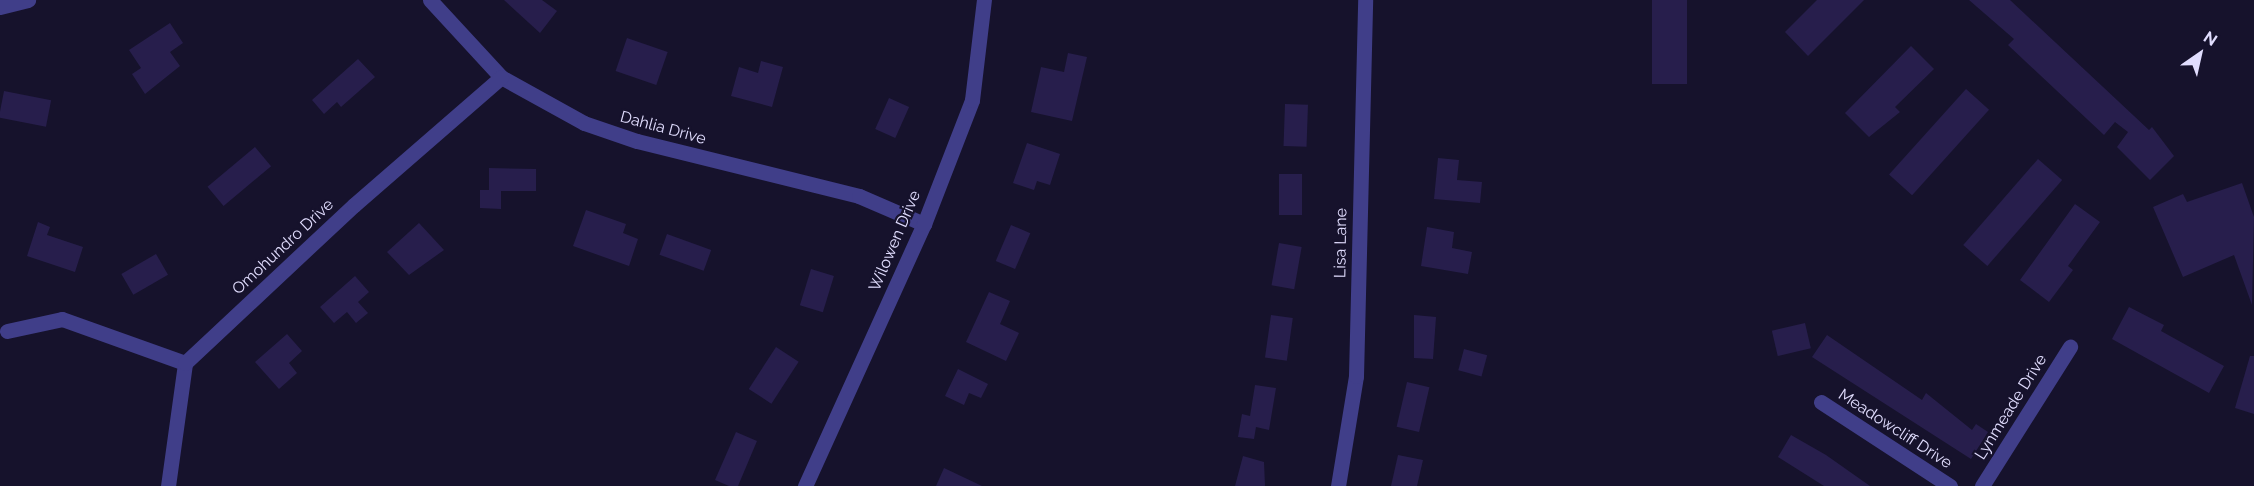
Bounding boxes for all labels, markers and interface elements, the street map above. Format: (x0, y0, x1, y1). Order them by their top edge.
north arrow (2170, 24, 2230, 84)
text: N (2200, 27, 2221, 50)
street label: Dahlia Drive (618, 107, 708, 149)
street label: Wilowen Drive (865, 188, 925, 294)
street label: Omohundro Drive (228, 195, 338, 299)
street label: Lisa Lane (1331, 208, 1351, 278)
street label: Lynmeade Drive (1971, 351, 2051, 463)
street label: Meadowcliff Drive (1834, 385, 1956, 473)

